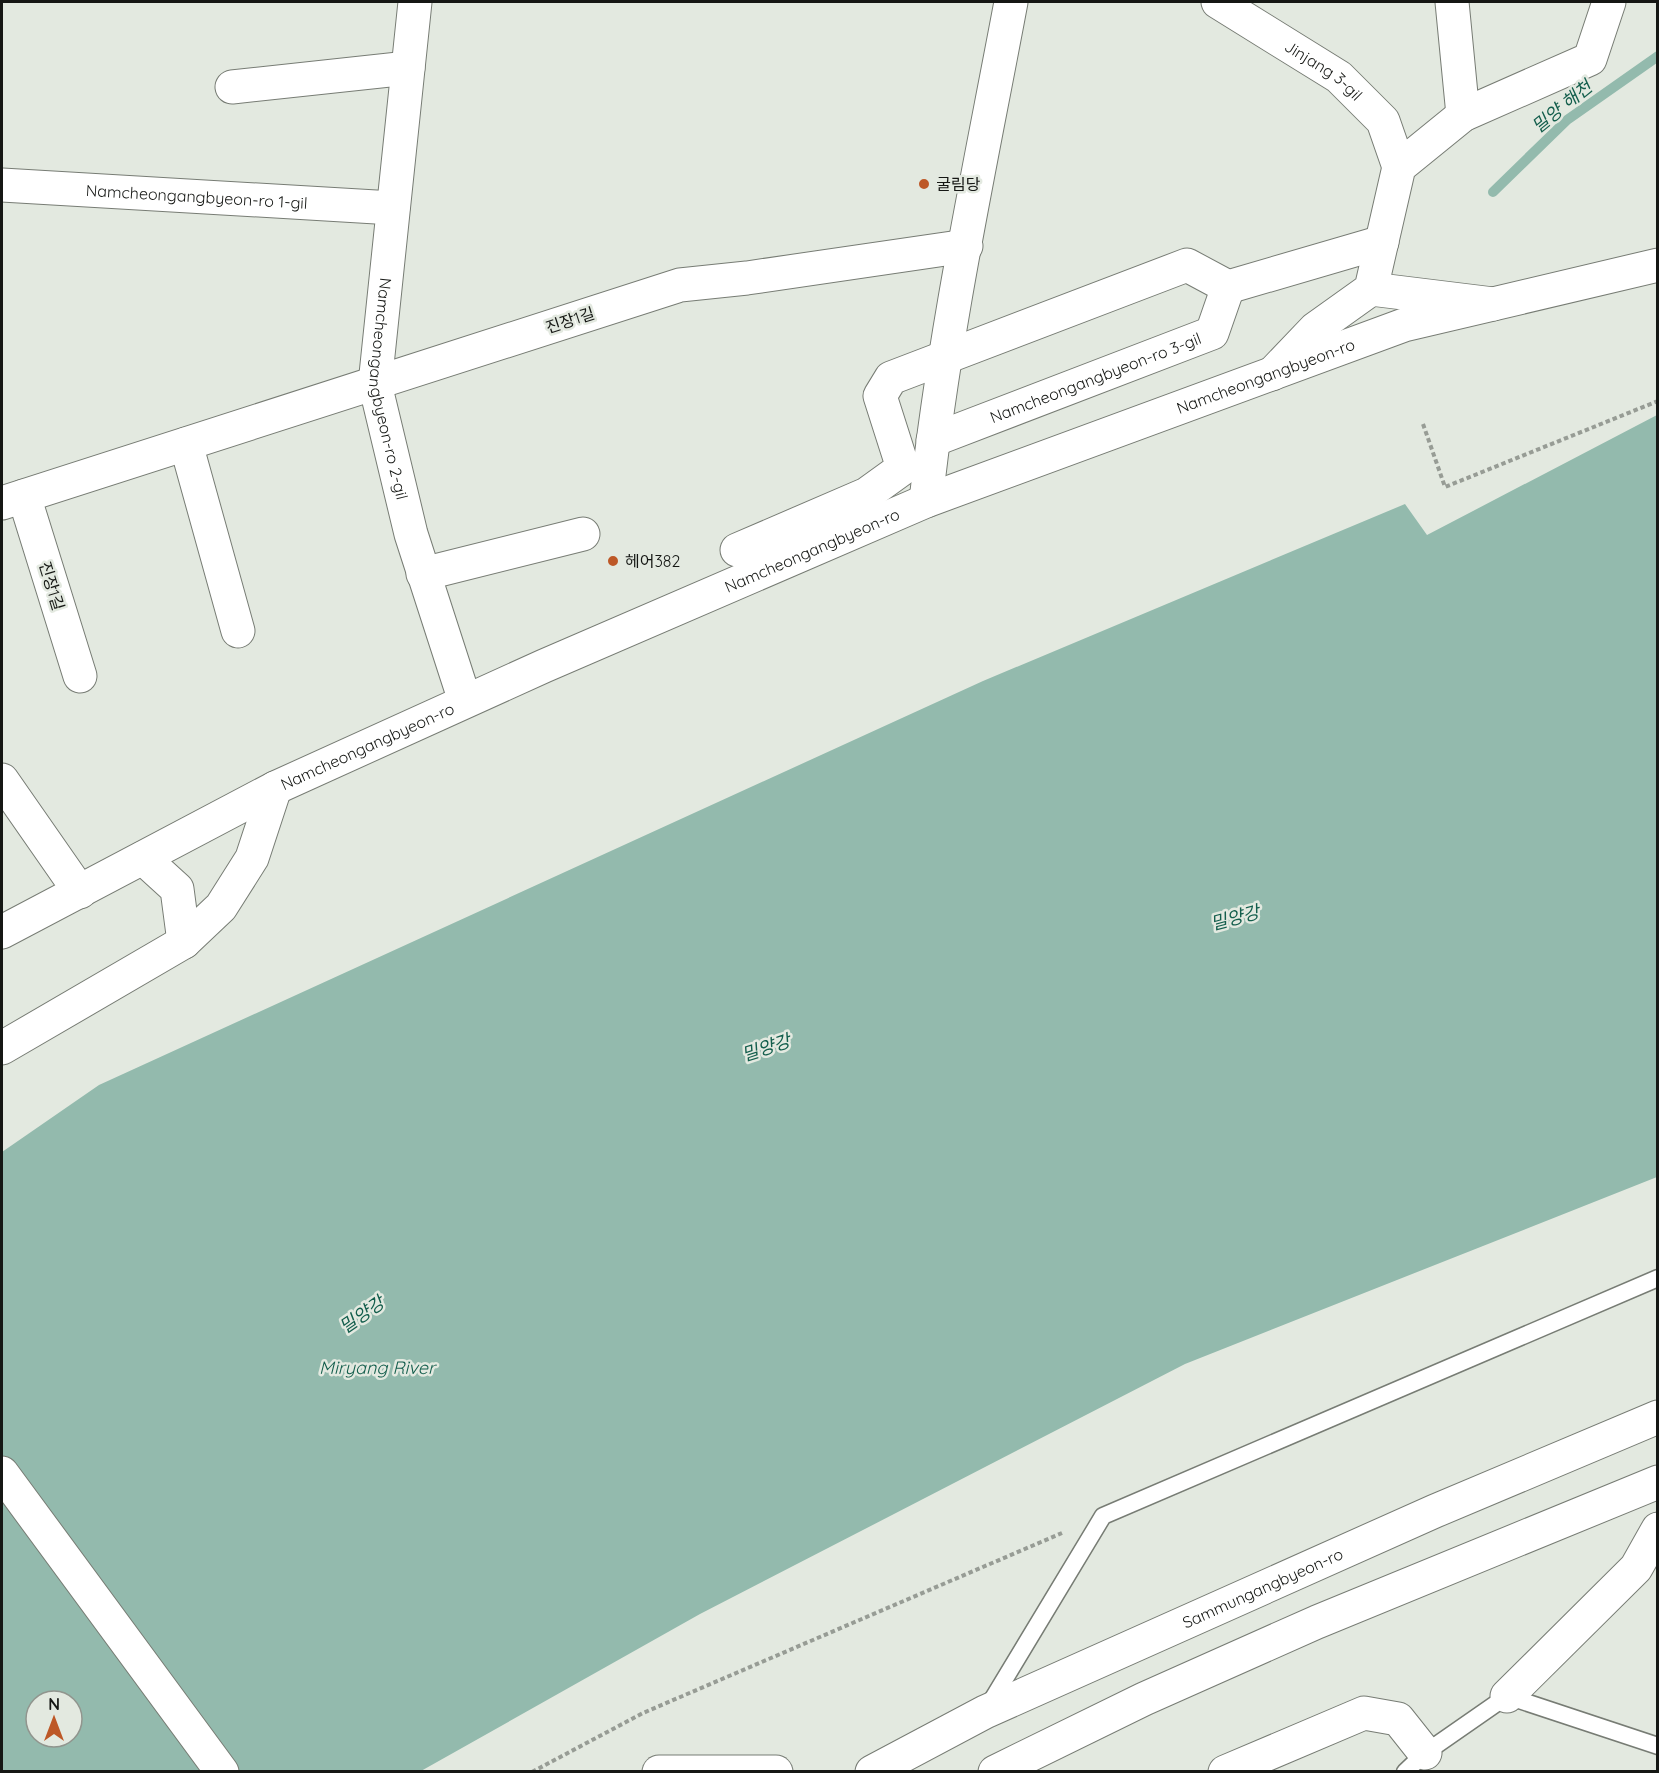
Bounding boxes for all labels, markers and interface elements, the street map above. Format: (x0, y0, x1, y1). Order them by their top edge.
street label: Jinjang 3-gil (1281, 36, 1367, 105)
water label: 밀양 해천 (1527, 74, 1598, 138)
place label: 굴림당 (936, 174, 980, 194)
marker: 굴림당 (917, 177, 931, 191)
street label: Namcheongangbyeon-ro 1-gil (85, 180, 308, 213)
street label: Namcheongangbyeon-ro 2-gil (365, 277, 412, 502)
street label: 진장1길 (543, 303, 597, 337)
street label: Namcheongangbyeon-ro 3-gil (987, 328, 1204, 427)
street label: Namcheongangbyeon-ro (1174, 334, 1358, 418)
street label: Namcheongangbyeon-ro (722, 504, 903, 597)
place label: 헤어382 (625, 551, 680, 571)
marker: 헤어382 (606, 554, 620, 568)
street label: 진장1길 (35, 559, 69, 613)
street label: Namcheongangbyeon-ro (277, 698, 457, 794)
water label: 밀양강 (1208, 899, 1264, 935)
water label: 밀양강 (739, 1028, 795, 1066)
water label: 밀양강 (335, 1290, 391, 1338)
water label: Miryang River (319, 1356, 437, 1379)
street label: Sammungangbyeon-ro (1179, 1543, 1346, 1633)
north arrow (24, 1689, 84, 1749)
text: N (48, 1694, 60, 1714)

